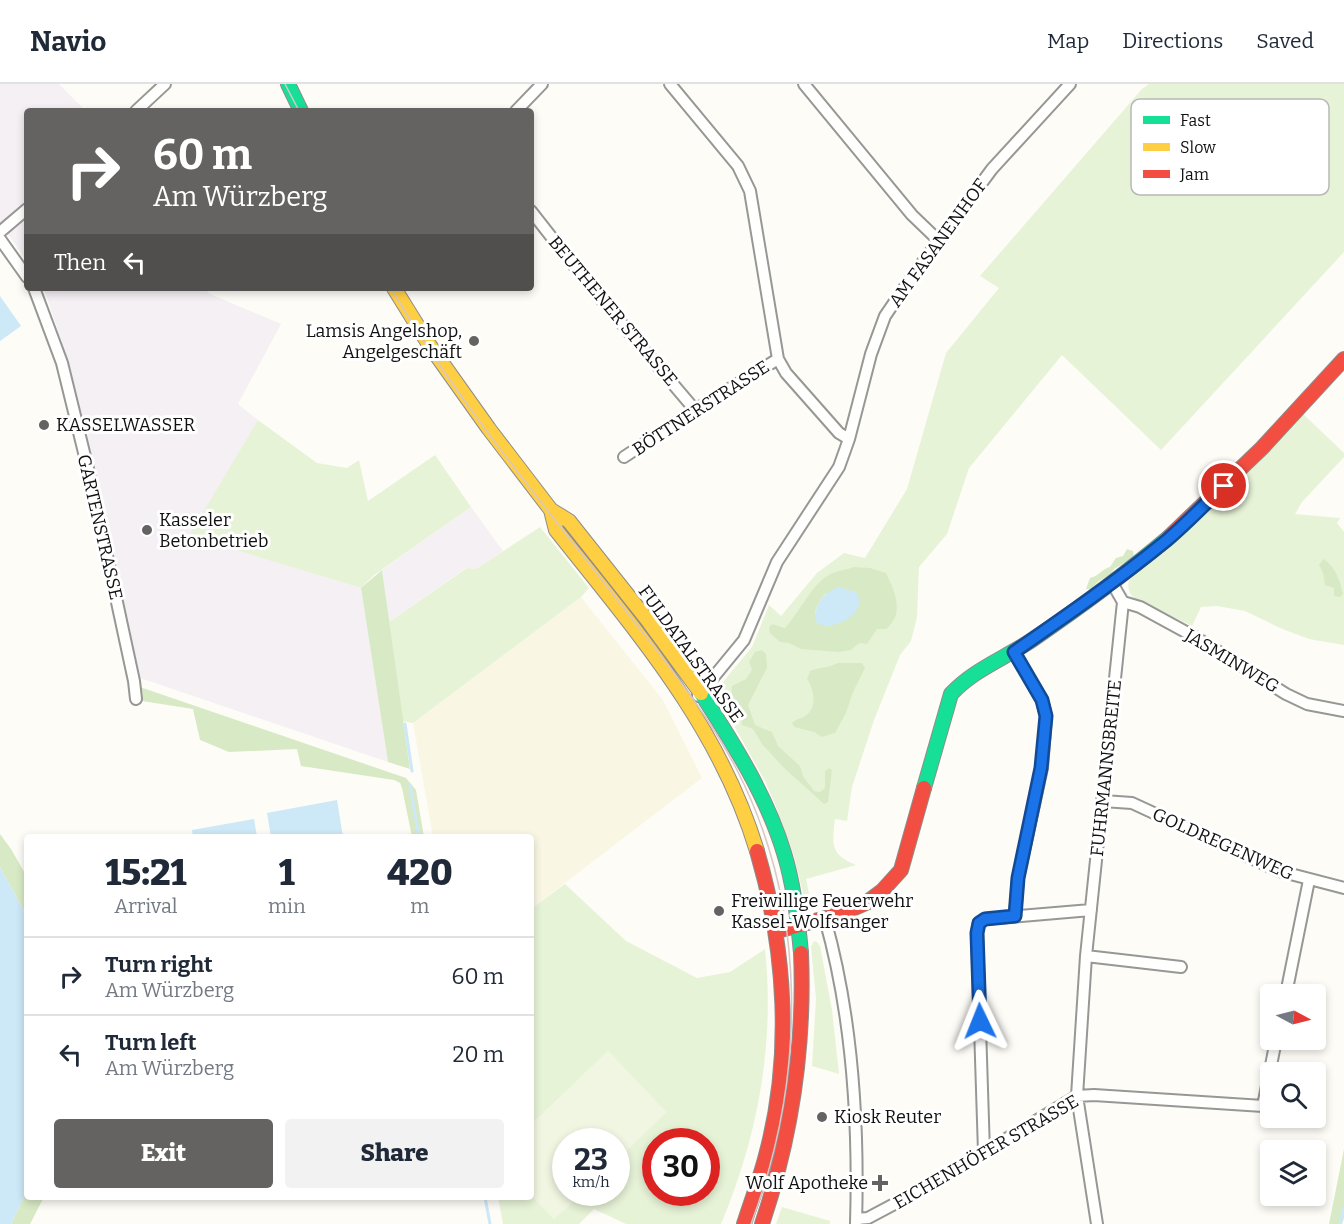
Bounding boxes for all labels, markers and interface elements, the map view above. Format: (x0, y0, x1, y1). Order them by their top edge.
text: Navio (30, 25, 106, 58)
text: Map (1047, 28, 1089, 54)
text: Directions (1122, 28, 1223, 54)
text: Saved (1256, 28, 1314, 54)
legend (1131, 99, 1329, 195)
text: Fast (1180, 111, 1211, 130)
text: 60 m (153, 130, 252, 180)
icon: right (54, 132, 132, 210)
text: Slow (1180, 138, 1216, 157)
text: Jam (1179, 165, 1209, 184)
street label: AM FASANENHOF (884, 175, 992, 311)
text: Am Würzberg (153, 181, 327, 213)
street label: BEUTHENER STRASSE (544, 232, 682, 390)
icon: left (118, 246, 151, 279)
text: Then (54, 249, 106, 276)
place label: Lamsis Angelshop, Angelgeschäft (306, 320, 462, 363)
marker: Lamsis Angelshop, Angelgeschäft (467, 334, 481, 348)
street label: BÖTTNERSTRASSE (629, 356, 773, 460)
place label: KASSELWASSER (56, 414, 195, 436)
marker: KASSELWASSER (37, 418, 51, 432)
street label: GARTENSTRASSE (73, 452, 127, 602)
pin (1198, 460, 1249, 511)
icon: arrive (1207, 469, 1240, 502)
place label: Kasseler Betonbetrieb (159, 509, 268, 552)
marker: Kasseler Betonbetrieb (140, 523, 154, 537)
street label: FULDATALSTRASSE (634, 581, 748, 727)
street label: JASMINWEG (1180, 624, 1283, 698)
street label: FUHRMANNSBREITE (1086, 679, 1126, 857)
street label: GOLDREGENWEG (1149, 803, 1297, 885)
text: 15:21 (105, 851, 187, 895)
text: 1 (279, 851, 295, 895)
text: 420 (387, 851, 453, 895)
place label: Freiwillige Feuerwehr Kassel-Wolfsanger (731, 890, 913, 933)
text: Arrival (114, 894, 178, 918)
text: min (268, 894, 306, 918)
text: m (410, 894, 429, 918)
marker: Freiwillige Feuerwehr Kassel-Wolfsanger (712, 904, 726, 918)
text: Turn right (105, 951, 213, 978)
icon: right (54, 960, 87, 993)
text: 60 m (452, 963, 504, 990)
text: Am Würzberg (105, 978, 234, 1002)
north arrow (1260, 984, 1326, 1050)
map controls (1260, 984, 1326, 1206)
position arrow (948, 989, 1012, 1053)
text: Turn left (105, 1029, 197, 1056)
icon: left (54, 1038, 87, 1071)
text: 20 m (453, 1041, 504, 1068)
text: Am Würzberg (105, 1056, 234, 1080)
button: search (1260, 1062, 1326, 1128)
street label: EICHENHÖFER STRASSE (890, 1090, 1082, 1214)
place label: Kiosk Reuter (834, 1106, 941, 1128)
marker: Kiosk Reuter (815, 1110, 829, 1124)
button: Exit (54, 1119, 273, 1188)
button: Share (285, 1119, 504, 1188)
speed limit sign: 30 (642, 1128, 720, 1206)
button: layers (1260, 1140, 1326, 1206)
text: 23 (574, 1142, 608, 1178)
place label: Wolf Apotheke (745, 1172, 868, 1194)
text: km/h (572, 1173, 610, 1191)
marker: Wolf Apotheke (873, 1176, 887, 1190)

